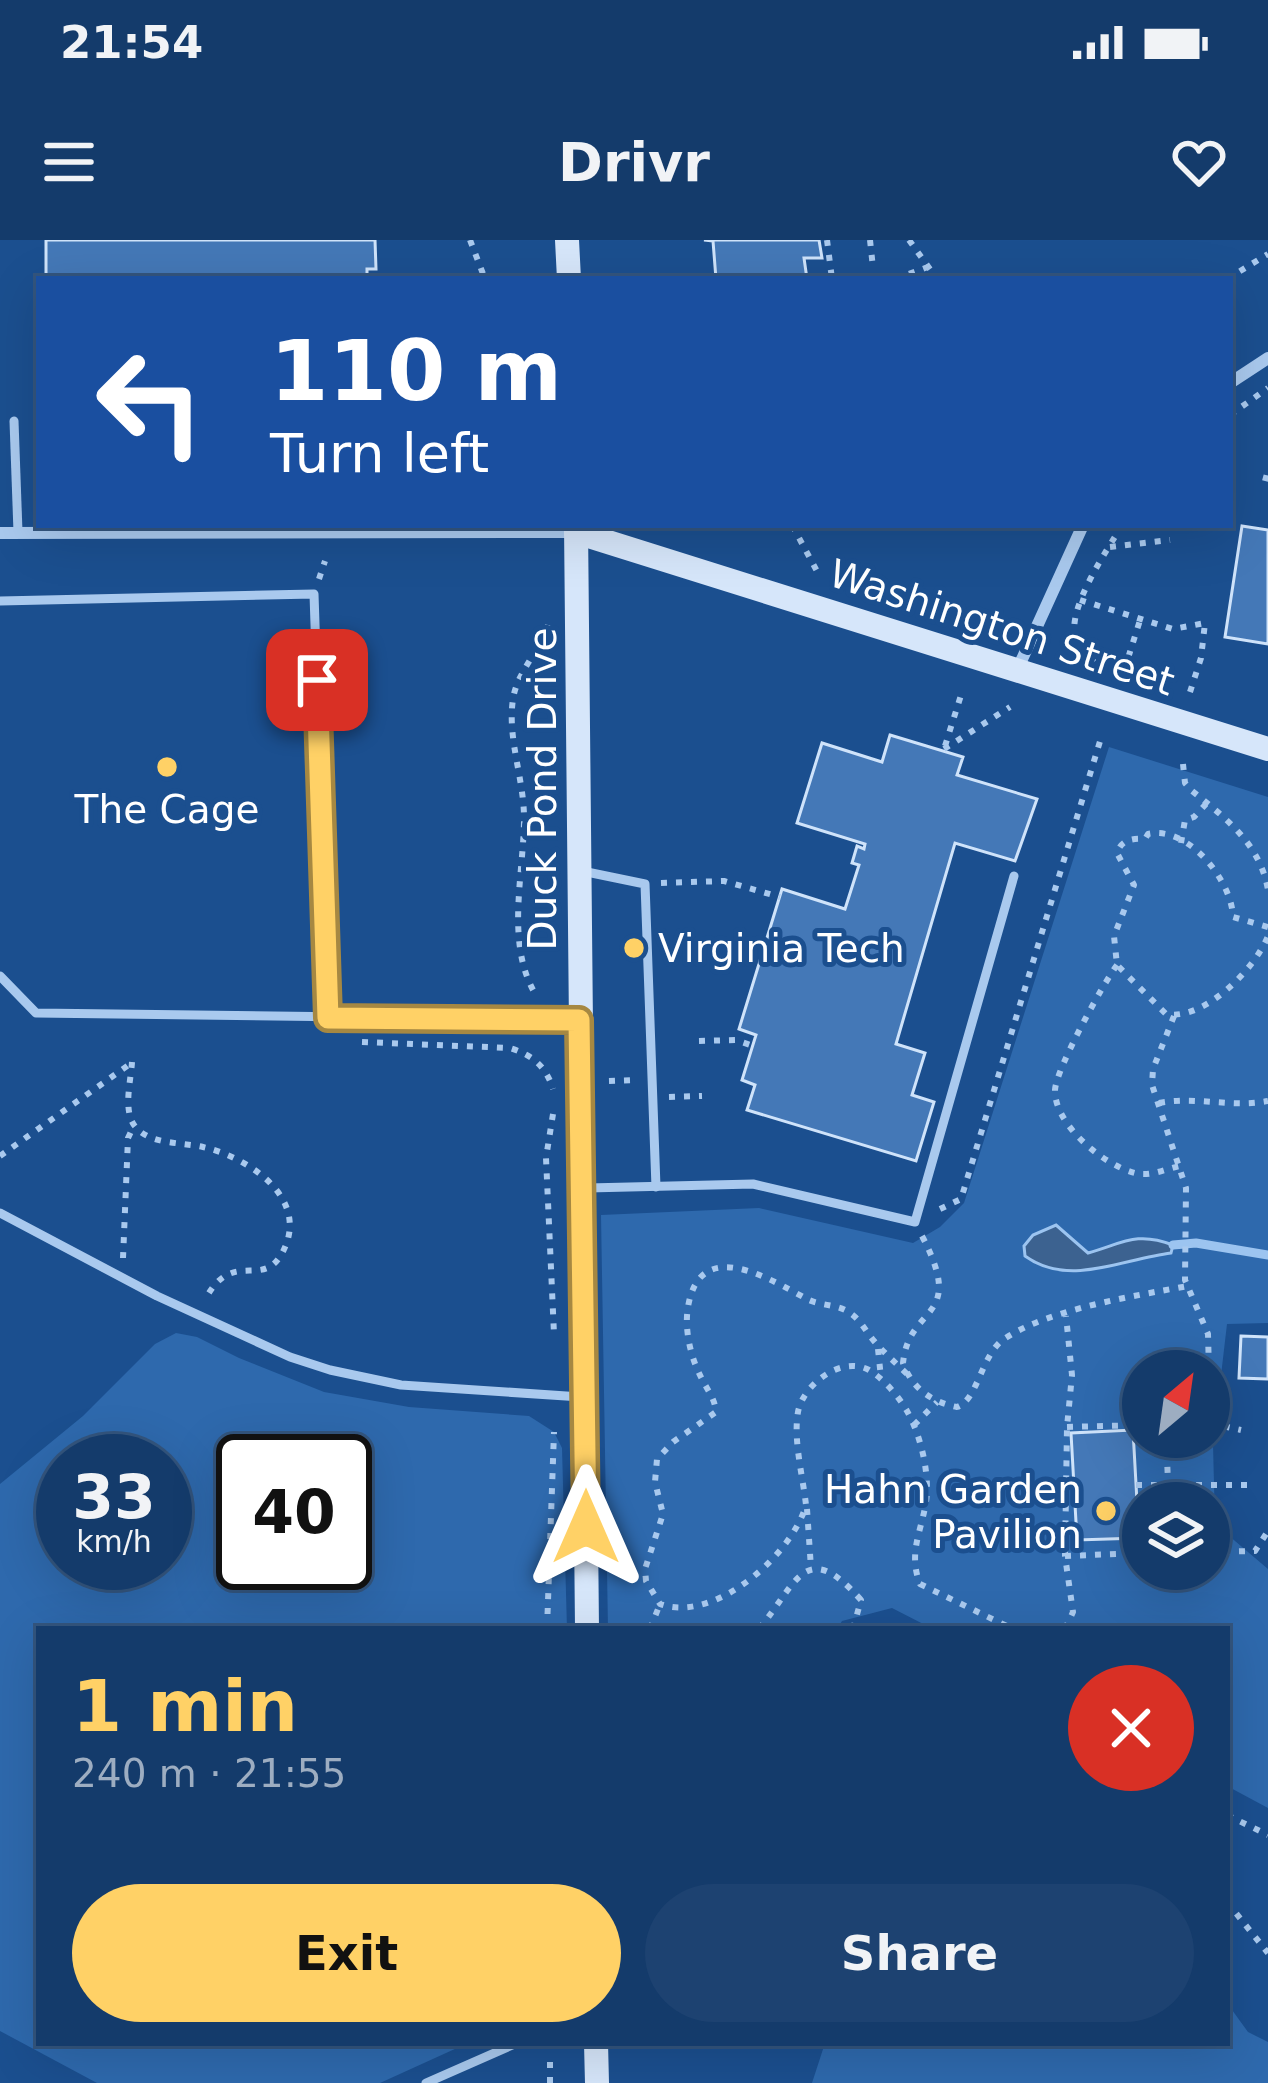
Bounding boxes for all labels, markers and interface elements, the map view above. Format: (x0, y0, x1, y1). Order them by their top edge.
text: 21:54 (60, 16, 203, 69)
icon: menu (36, 129, 102, 195)
icon: heart (1166, 129, 1232, 195)
text: Drivr (558, 131, 710, 194)
text: 110 m (270, 322, 562, 420)
icon: left (72, 324, 228, 480)
text: Turn left (270, 422, 489, 485)
street label: Washington Street (824, 550, 1180, 705)
street label: Duck Pond Drive (520, 627, 565, 951)
pin (266, 629, 368, 731)
icon: arrive (284, 647, 350, 713)
marker: The Cage (154, 754, 180, 780)
place label: The Cage (74, 787, 259, 832)
place label: Virginia Tech (658, 926, 905, 971)
marker: Virginia Tech (621, 935, 647, 961)
north arrow (1122, 1350, 1230, 1458)
map controls (1122, 1350, 1230, 1590)
speed limit sign: 40 (216, 1434, 372, 1590)
text: 33 (72, 1462, 156, 1532)
position arrow (523, 1464, 649, 1590)
place label: Hahn Garden Pavilion (824, 1467, 1082, 1557)
button: layers (1122, 1482, 1230, 1590)
marker: Hahn Garden Pavilion (1093, 1498, 1119, 1524)
text: km/h (76, 1524, 152, 1559)
text: 1 min (72, 1664, 298, 1748)
button: close (1068, 1665, 1194, 1791)
text: 240 m · 21:55 (72, 1751, 346, 1796)
button: Exit (72, 1884, 621, 2022)
button: Share (645, 1884, 1194, 2022)

